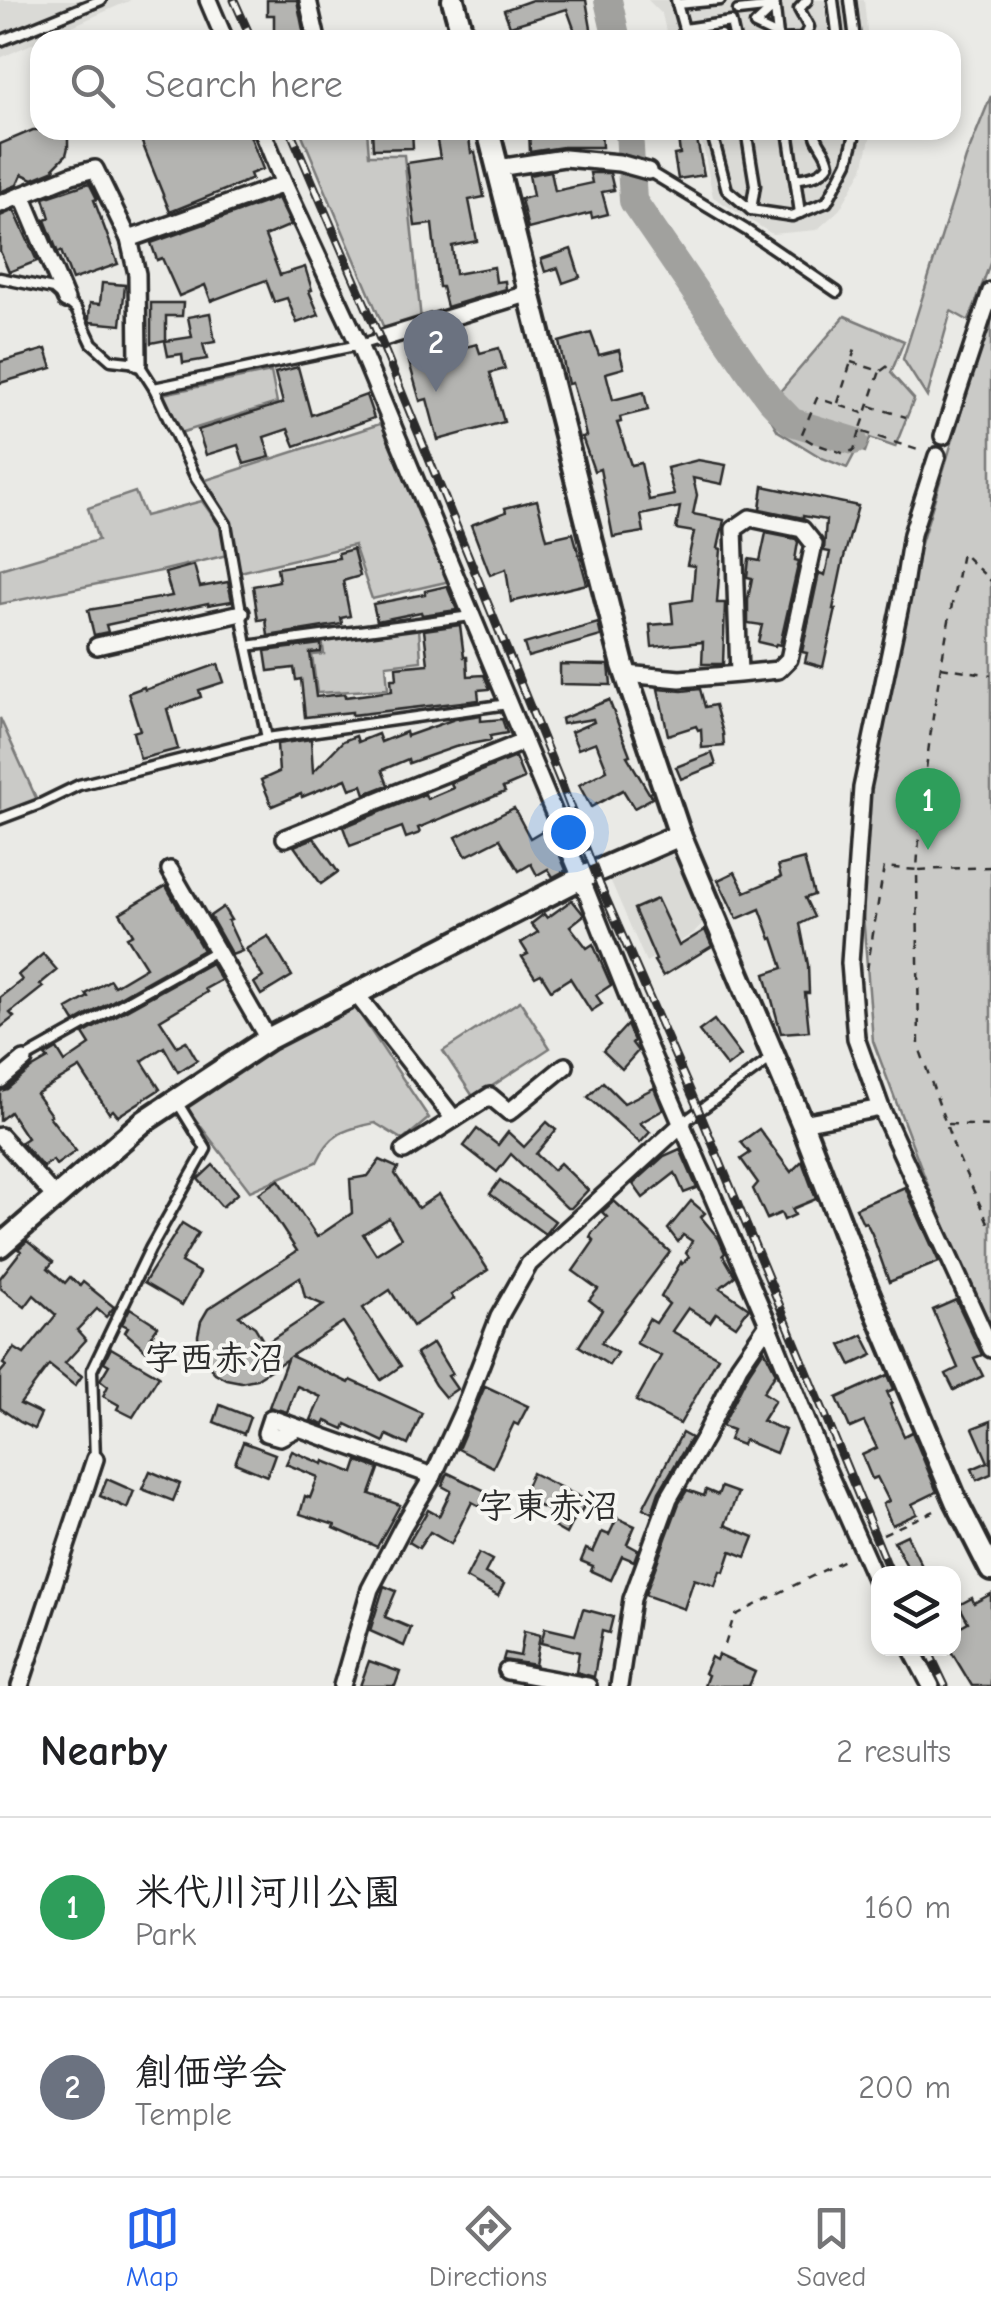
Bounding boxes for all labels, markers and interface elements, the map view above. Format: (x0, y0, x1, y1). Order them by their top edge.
search box (30, 30, 961, 140)
icon: search (65, 58, 120, 113)
text: Search here (145, 63, 343, 107)
pin: 2 (404, 310, 468, 392)
pin: 1 (896, 768, 960, 850)
your location (543, 807, 594, 858)
district label: 字西赤沼 (144, 1338, 284, 1379)
district label: 字東赤沼 (478, 1486, 618, 1527)
map controls (871, 1566, 961, 1656)
button: layers (871, 1566, 961, 1656)
text: Nearby (40, 1727, 167, 1776)
text: 2 results (836, 1733, 951, 1770)
text: 米代川河川公園 (135, 1871, 401, 1915)
text: 1 (66, 1889, 79, 1926)
text: 160 m (864, 1889, 951, 1926)
text: Park (135, 1916, 196, 1953)
text: 創価学会 (135, 2051, 287, 2095)
text: 2 (65, 2069, 80, 2106)
text: 200 m (858, 2069, 951, 2106)
text: Temple (135, 2096, 232, 2133)
tab: Map (125, 2201, 180, 2293)
tab: Directions (429, 2201, 547, 2293)
tab: Saved (796, 2201, 866, 2293)

